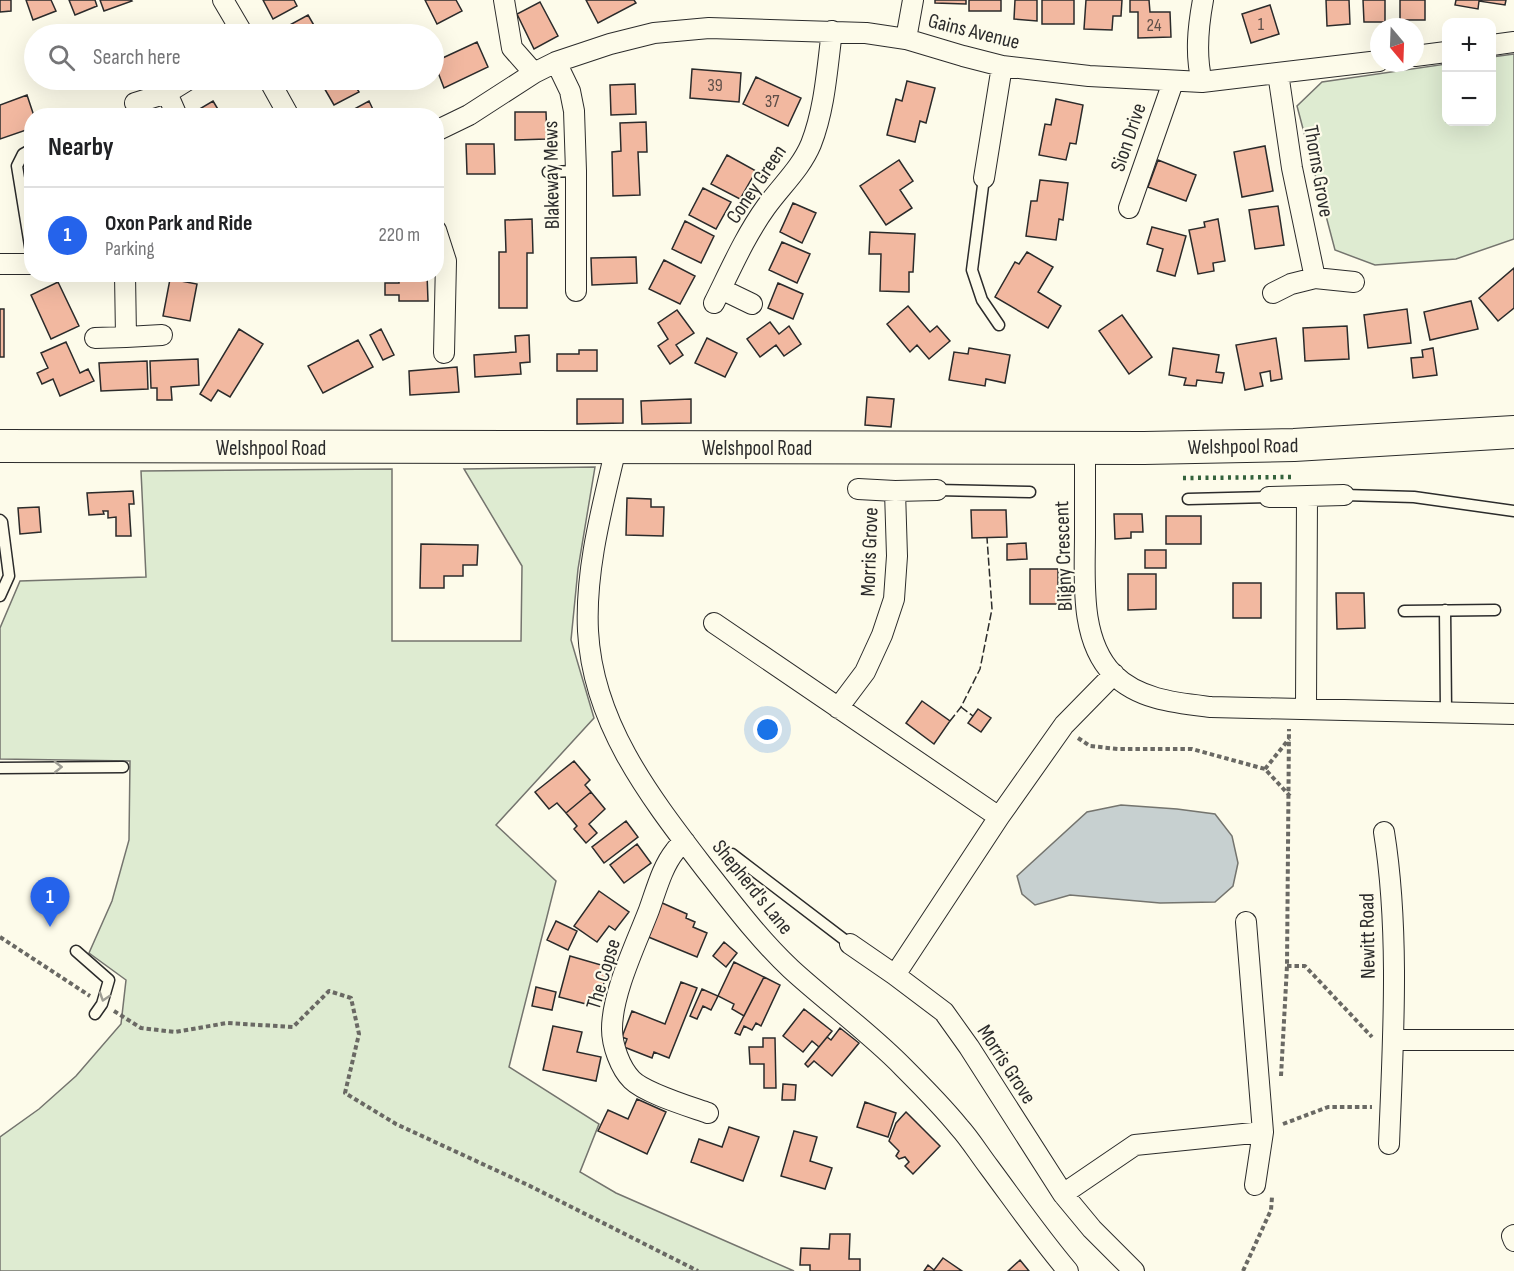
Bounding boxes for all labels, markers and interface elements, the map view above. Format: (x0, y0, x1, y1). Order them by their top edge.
street label: Gains Avenue (925, 8, 1022, 55)
house number: 1 (1258, 14, 1265, 35)
house number: 24 (1147, 15, 1162, 36)
north arrow (1370, 18, 1424, 72)
map controls (1442, 18, 1496, 126)
button: + (1442, 18, 1496, 72)
search box (24, 24, 444, 90)
icon: search (45, 41, 78, 74)
text: Search here (93, 44, 180, 71)
button: − (1442, 72, 1496, 126)
house number: 39 (707, 75, 723, 96)
house number: 37 (765, 91, 780, 112)
street label: Sion Drive (1105, 100, 1152, 175)
street label: Blakeway Mews (538, 121, 565, 229)
street label: Thorns Grove (1298, 123, 1339, 219)
text: Nearby (48, 132, 114, 163)
street label: Coney Green (721, 140, 792, 228)
text: Oxon Park and Ride (105, 210, 252, 237)
text: 1 (64, 223, 71, 247)
text: 220 m (379, 223, 420, 247)
text: Parking (105, 237, 155, 261)
street label: Welshpool Road (1188, 433, 1298, 460)
street label: Welshpool Road (216, 436, 326, 461)
street label: Welshpool Road (702, 436, 812, 461)
street label: Bligny Crescent (1049, 500, 1078, 612)
street label: Morris Grove (855, 507, 884, 597)
your location (753, 715, 782, 744)
one-way arrow (54, 760, 63, 773)
street label: Shepherd's Lane (707, 835, 798, 940)
pin: 1 (31, 878, 70, 927)
street label: Newitt Road (1354, 893, 1381, 979)
street label: The Copse (581, 936, 626, 1012)
one-way arrow (98, 991, 111, 1001)
street label: Morris Grove (972, 1020, 1041, 1108)

